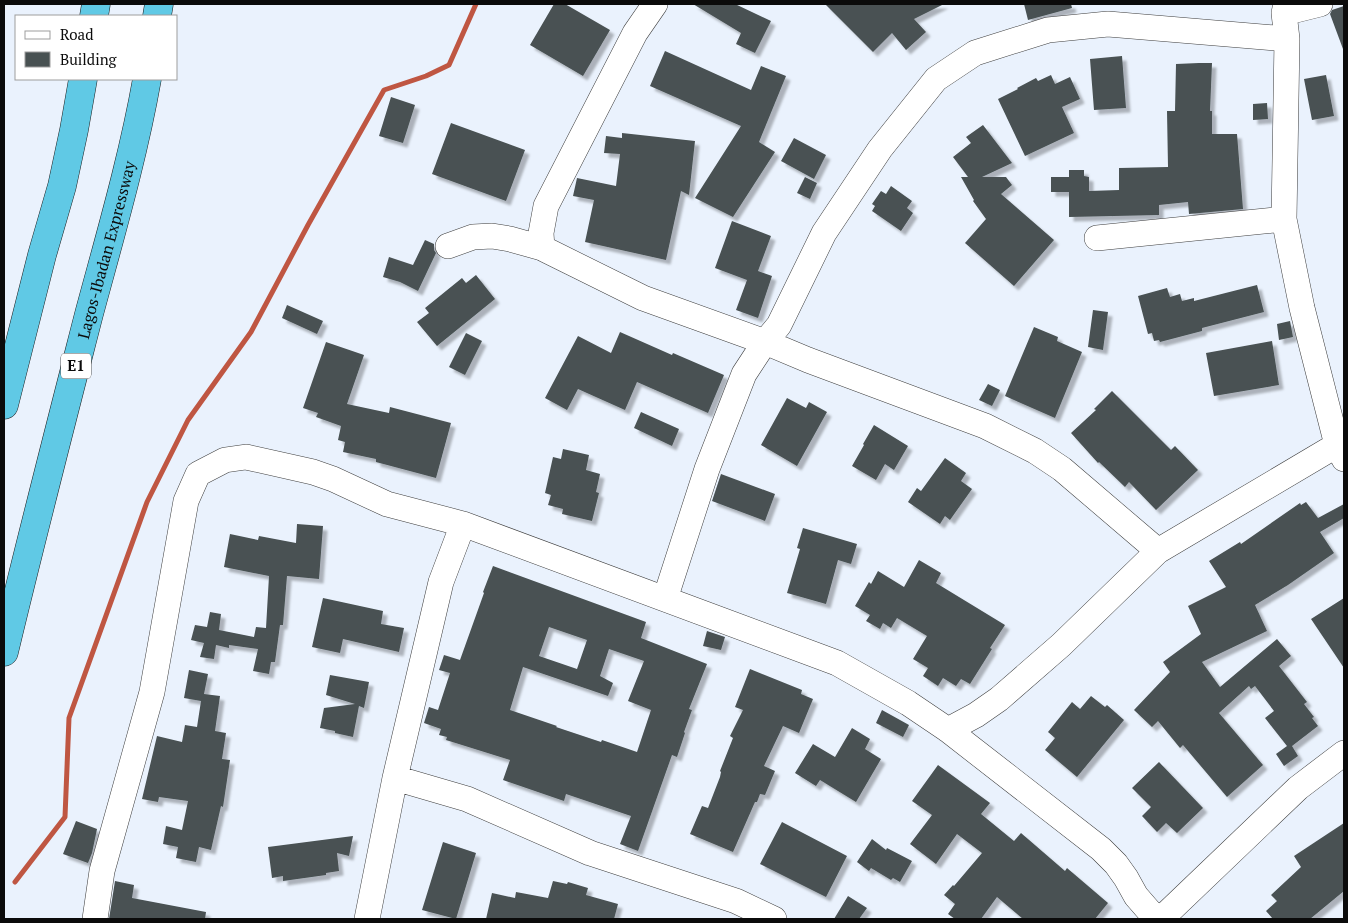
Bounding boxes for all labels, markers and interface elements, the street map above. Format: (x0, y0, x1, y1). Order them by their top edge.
legend (15, 15, 178, 80)
text: Road (60, 24, 93, 44)
text: Building (60, 49, 118, 69)
street label: Lagos-Ibadan Expressway (72, 158, 140, 341)
road number: E1 (61, 354, 91, 378)

